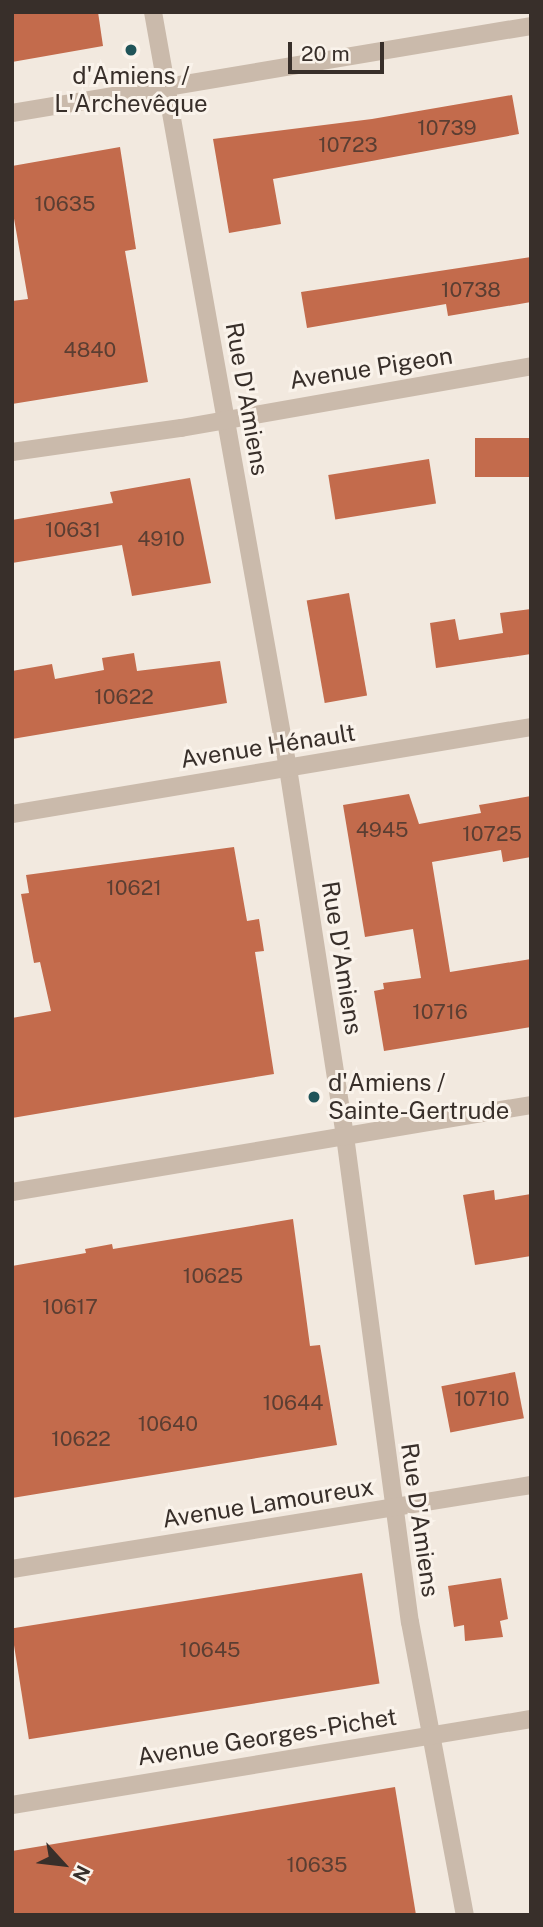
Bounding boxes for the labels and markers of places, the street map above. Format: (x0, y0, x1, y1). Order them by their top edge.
marker: d'Amiens / L'Archevêque (123, 42, 139, 58)
place label: d'Amiens / L'Archevêque (54, 62, 208, 118)
place label: d'Amiens / Sainte-Gertrude (328, 1069, 509, 1125)
marker: d'Amiens / Sainte-Gertrude (306, 1089, 322, 1105)

